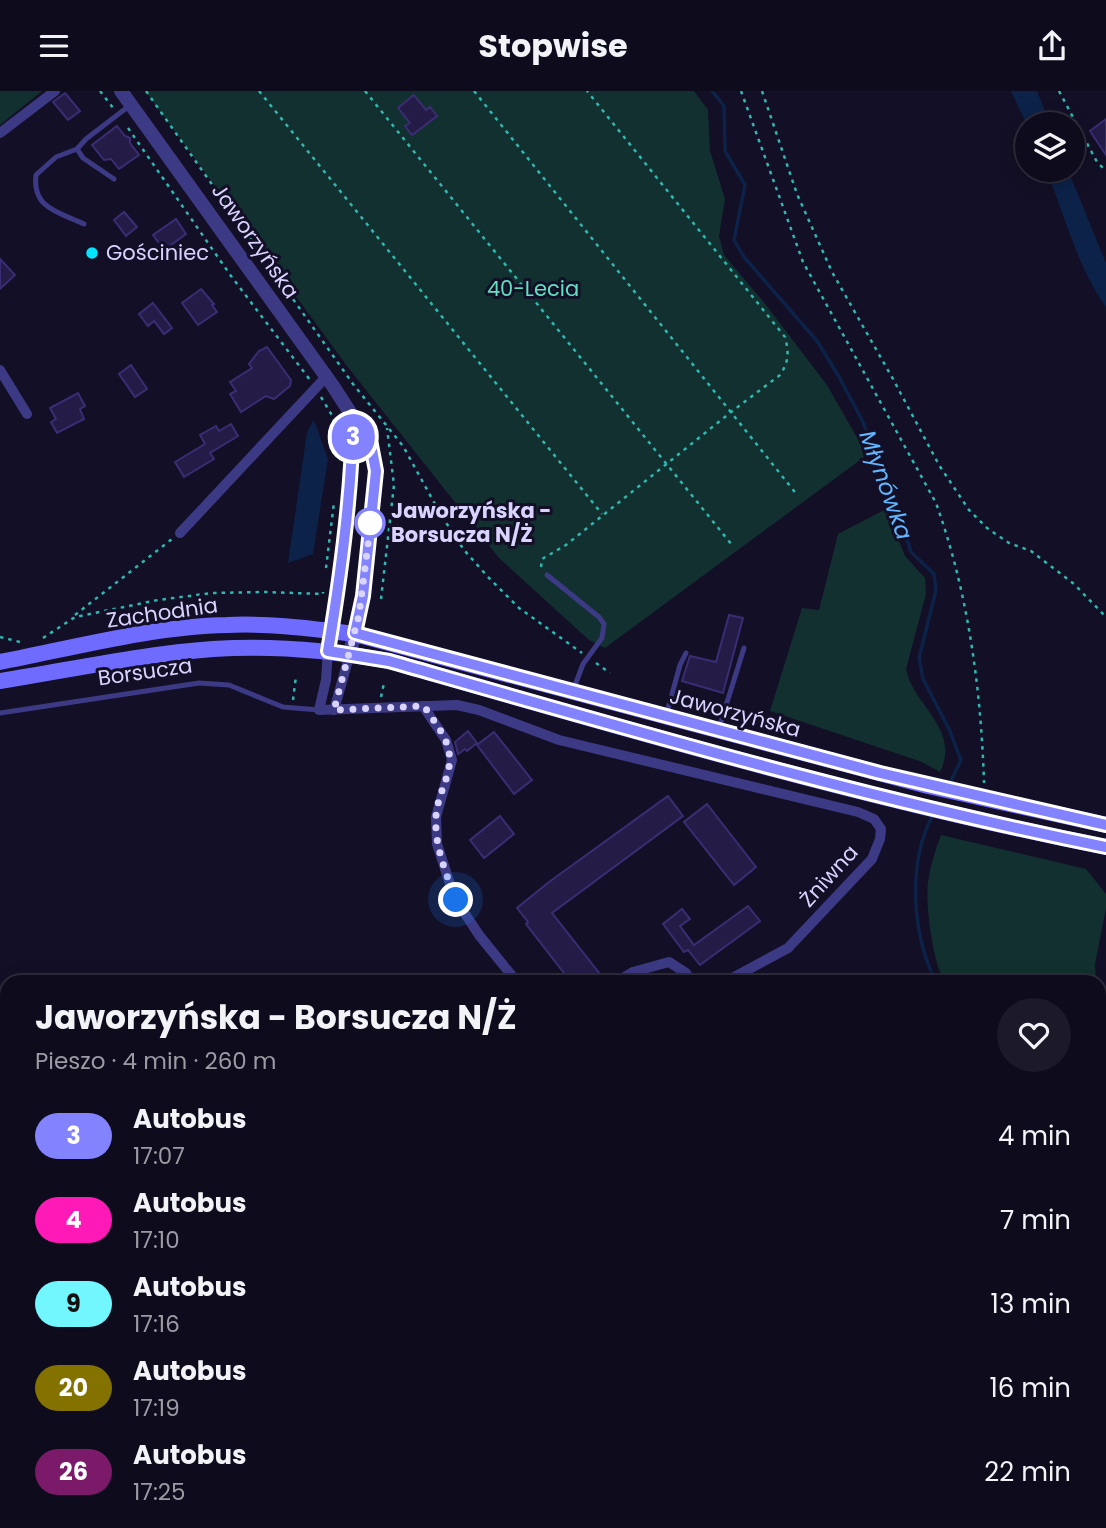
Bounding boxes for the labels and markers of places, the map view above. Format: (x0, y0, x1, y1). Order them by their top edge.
place label: Gościniec (106, 238, 209, 267)
marker: Gościniec (84, 245, 100, 261)
place label: Jaworzyńska - Borsucza N/Ż (391, 496, 551, 549)
marker: Jaworzyńska - Borsucza N/Ż (355, 508, 385, 538)

